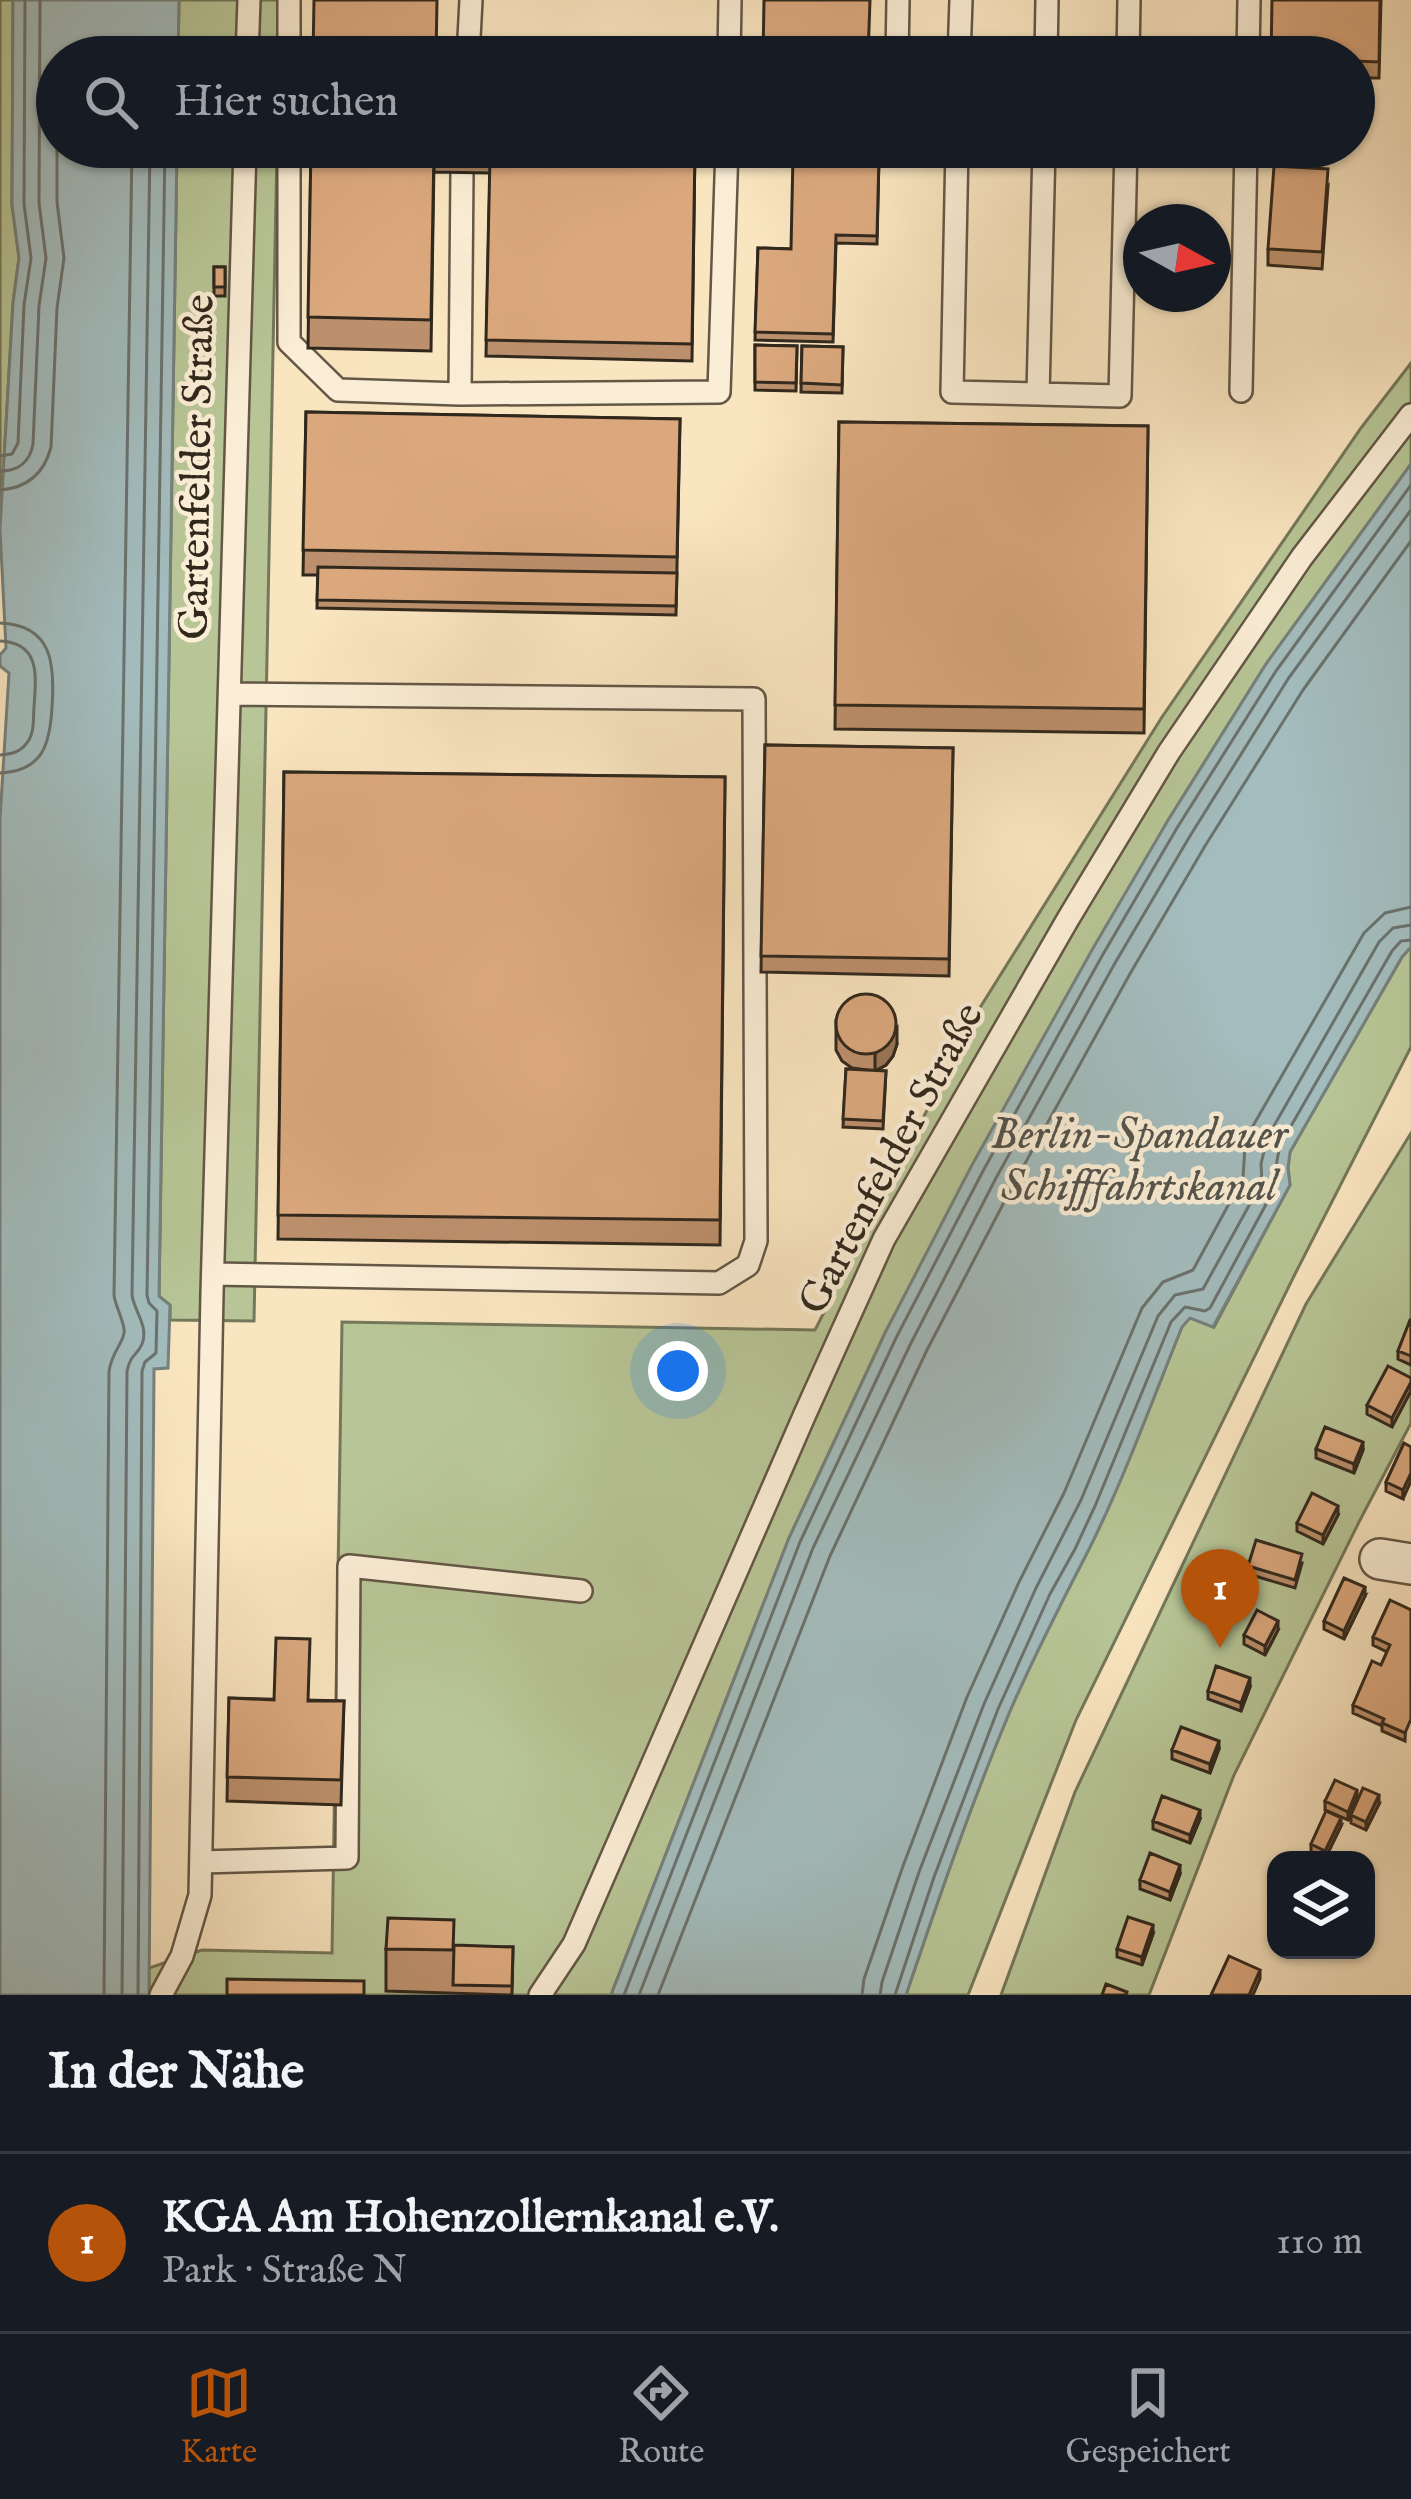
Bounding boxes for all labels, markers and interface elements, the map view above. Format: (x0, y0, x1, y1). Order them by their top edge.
search box (36, 36, 1375, 168)
icon: search (78, 69, 144, 135)
text: Hier suchen (174, 74, 398, 131)
north arrow (1123, 204, 1231, 312)
street label: Gartenfelder Straße (168, 294, 228, 640)
street label: Gartenfelder Straße (788, 994, 996, 1324)
water label: Berlin-Spandauer Schifffahrtskanal (990, 1107, 1289, 1216)
your location (648, 1341, 708, 1401)
pin: 1 (1181, 1549, 1259, 1648)
map controls (1267, 1851, 1375, 1959)
button: layers (1267, 1851, 1375, 1959)
text: In der Nähe (48, 2041, 304, 2106)
text: KGA Am Hohenzollernkanal e.V. (162, 2190, 779, 2247)
text: 1 (80, 2218, 94, 2267)
text: 110 m (1276, 2218, 1363, 2267)
text: Park · Straße N (162, 2247, 407, 2296)
tab: Karte (181, 2360, 257, 2474)
tab: Route (618, 2360, 704, 2474)
tab: Gespeichert (1066, 2360, 1230, 2474)

